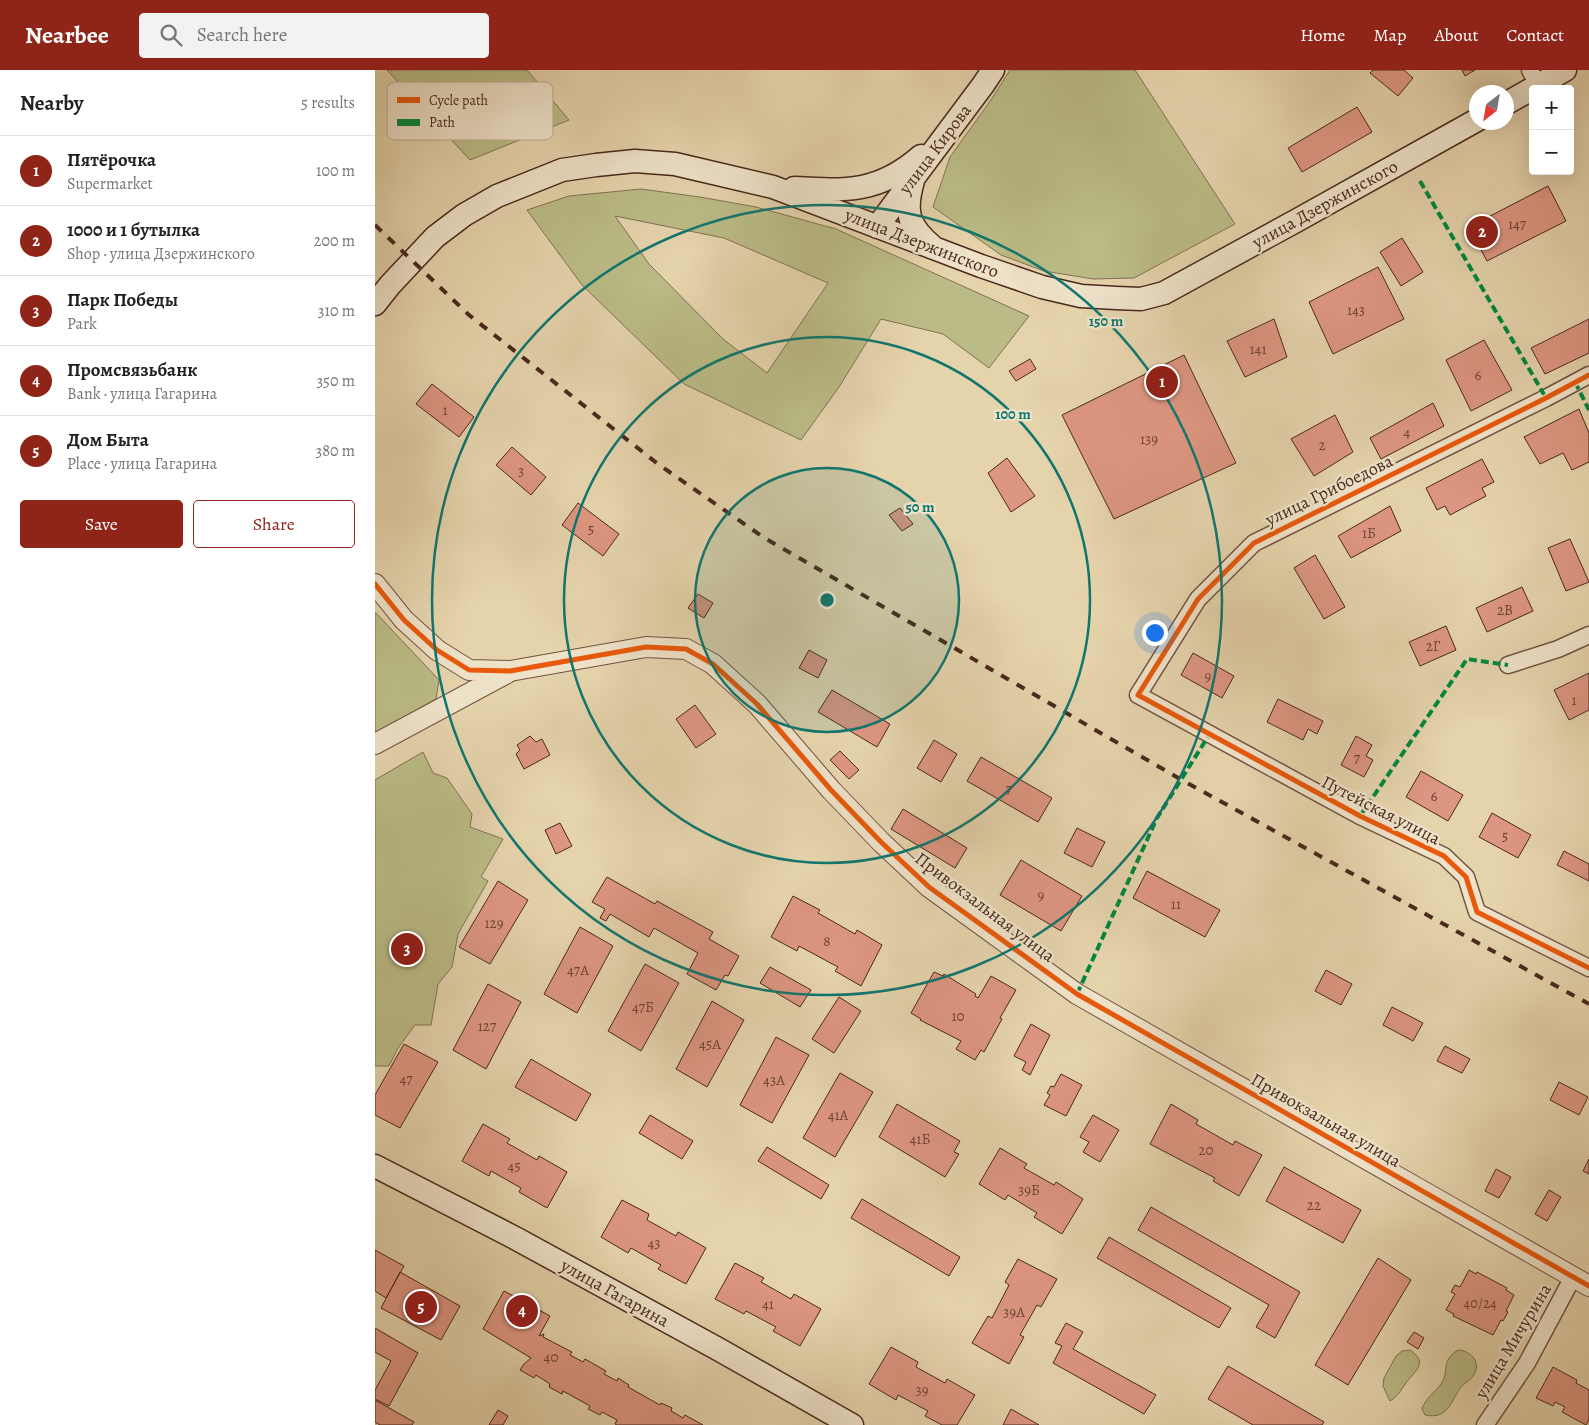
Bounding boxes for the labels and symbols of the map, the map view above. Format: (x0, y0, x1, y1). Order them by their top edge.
legend (387, 82, 553, 140)
north arrow (1469, 85, 1514, 130)
text: Cycle path (429, 91, 489, 110)
street label: улица Кирова (893, 99, 977, 200)
text: Path (429, 113, 456, 132)
street label: улица Дзержинского (1247, 154, 1402, 255)
street label: улица Дзержинского (841, 202, 1002, 283)
pin: 2 (1466, 213, 1498, 251)
house number: 147 (1508, 214, 1527, 234)
house number: 143 (1347, 300, 1365, 320)
text: 150 m (1089, 311, 1124, 331)
house number: 141 (1249, 339, 1267, 359)
pin: 1 (1146, 363, 1178, 401)
house number: 6 (1475, 365, 1482, 385)
house number: 1 (442, 400, 448, 420)
text: 100 m (995, 404, 1031, 424)
house number: 4 (1404, 422, 1411, 442)
house number: 139 (1140, 429, 1158, 449)
house number: 2 (1318, 435, 1326, 455)
street label: улица Грибоедова (1260, 448, 1397, 532)
house number: 3 (518, 461, 524, 481)
text: 50 m (905, 497, 935, 517)
house number: 5 (588, 519, 594, 539)
house number: 1Б (1362, 523, 1376, 543)
centre of rings (818, 591, 836, 609)
house number: 2В (1497, 600, 1513, 620)
your location (1142, 620, 1168, 646)
house number: 2Г (1426, 636, 1441, 656)
house number: 9 (1205, 666, 1212, 686)
house number: 1 (1571, 690, 1577, 710)
house number: 7 (1354, 748, 1361, 768)
street label: Путейская улица (1317, 770, 1445, 851)
house number: 7 (1006, 779, 1013, 799)
house number: 6 (1431, 786, 1438, 806)
house number: 5 (1502, 826, 1508, 846)
street label: Привокзальная улица (910, 846, 1061, 968)
house number: 9 (1038, 885, 1045, 905)
house number: 11 (1171, 894, 1181, 914)
house number: 129 (484, 913, 504, 933)
pin: 3 (391, 930, 423, 968)
house number: 8 (823, 931, 831, 951)
house number: 47А (567, 960, 589, 980)
house number: 47Б (632, 997, 654, 1017)
house number: 10 (951, 1006, 965, 1026)
house number: 127 (478, 1016, 497, 1036)
house number: 45А (699, 1034, 721, 1054)
street label: Привокзальная улица (1247, 1067, 1406, 1173)
house number: 47 (399, 1069, 413, 1089)
house number: 43А (763, 1070, 785, 1090)
house number: 41А (828, 1105, 849, 1125)
house number: 41Б (910, 1129, 930, 1149)
house number: 20 (1198, 1140, 1214, 1160)
house number: 45 (507, 1156, 521, 1176)
house number: 39Б (1018, 1180, 1040, 1200)
house number: 22 (1307, 1195, 1321, 1215)
house number: 43 (647, 1233, 661, 1253)
street label: улица Гагарина (556, 1253, 674, 1333)
street label: улица Мичурина (1469, 1278, 1557, 1404)
pin: 5 (405, 1288, 437, 1326)
pin: 4 (506, 1292, 538, 1330)
house number: 40/24 (1463, 1293, 1497, 1313)
house number: 41 (762, 1294, 774, 1314)
house number: 39А (1003, 1302, 1025, 1322)
house number: 40 (544, 1347, 558, 1367)
house number: 39 (915, 1380, 929, 1400)

